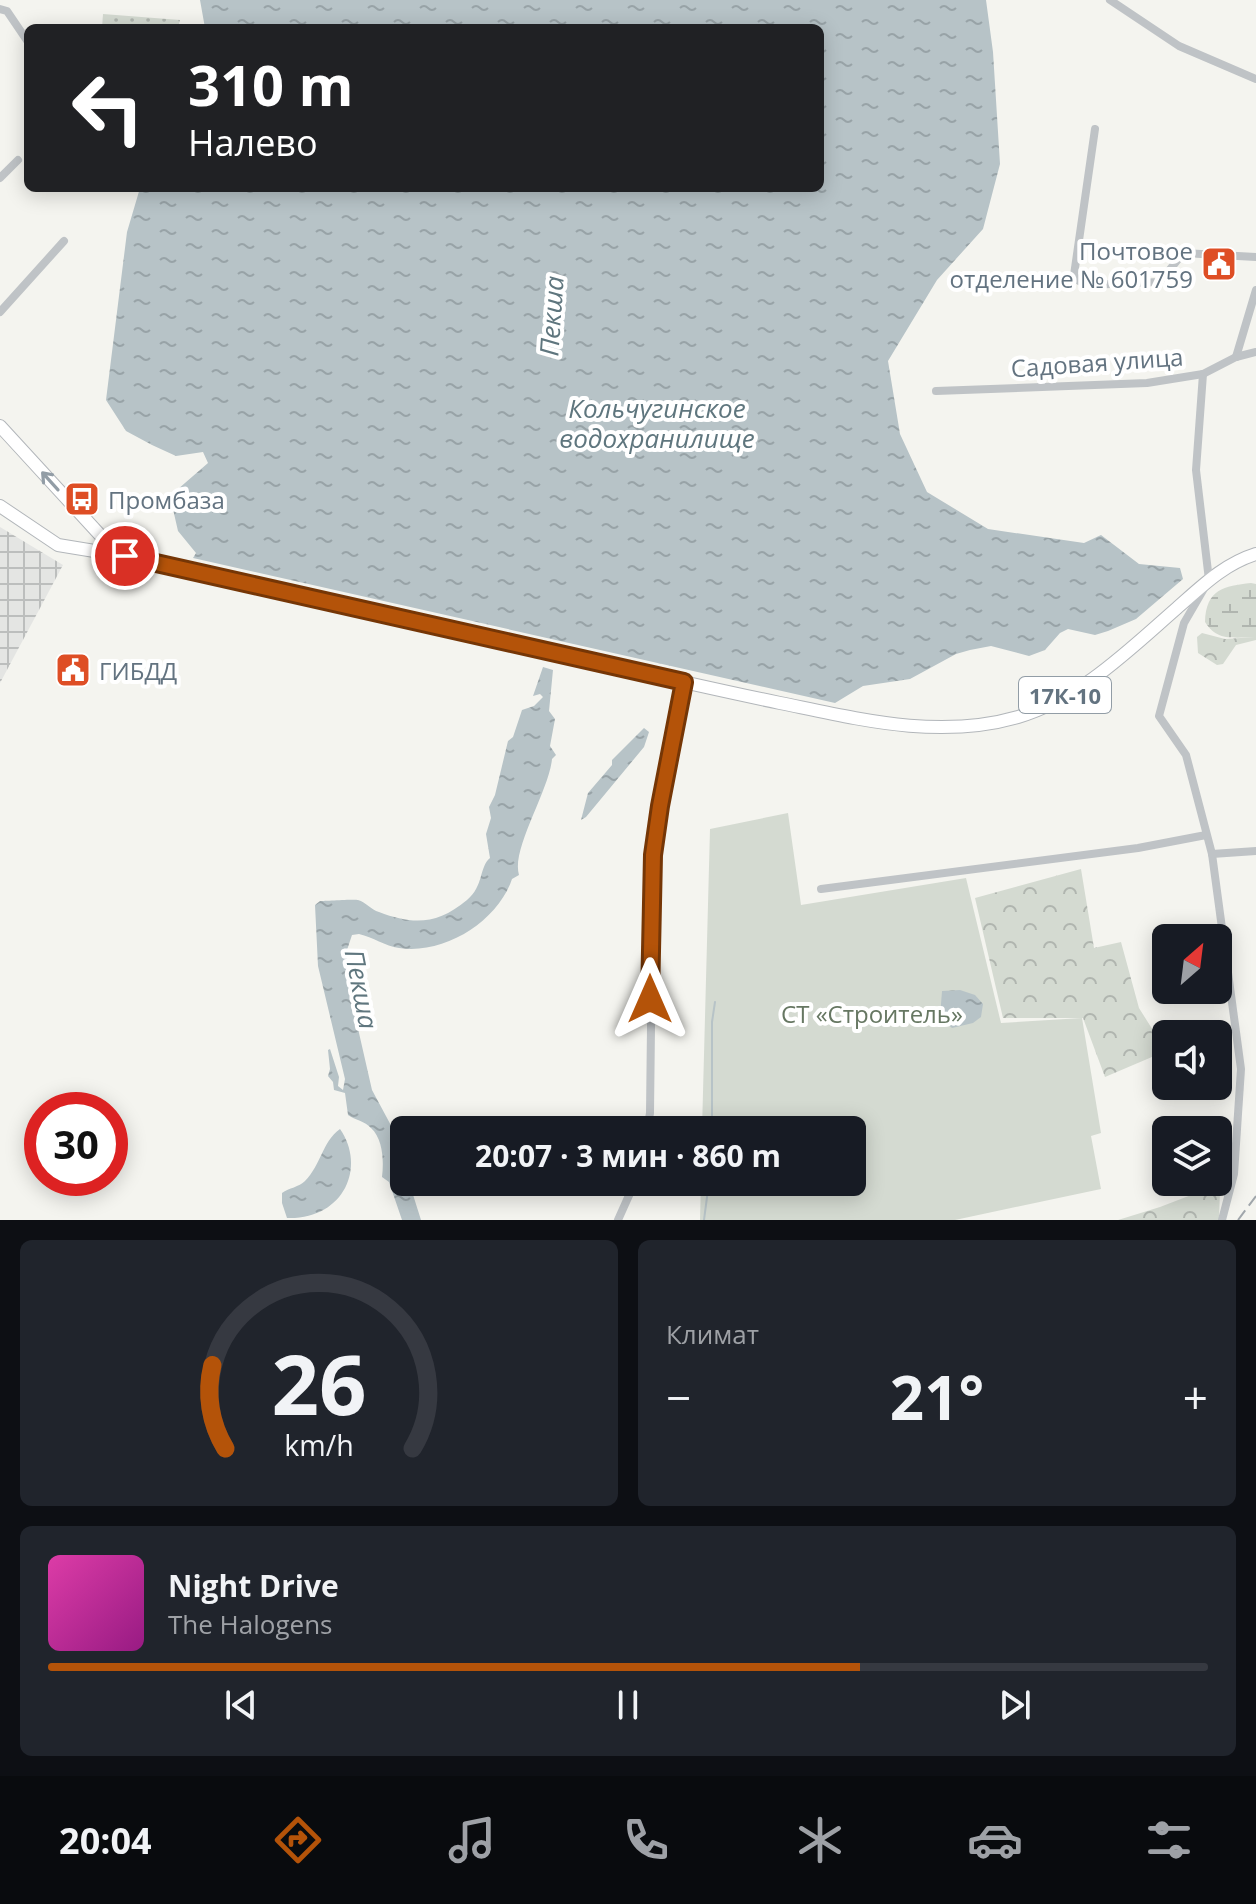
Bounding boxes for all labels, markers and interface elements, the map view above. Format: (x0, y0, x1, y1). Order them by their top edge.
text: 310 m (188, 46, 354, 122)
icon: left (56, 56, 160, 160)
text: Налево (188, 118, 318, 167)
place label: Почтовое отделение № 601759 (950, 234, 1193, 295)
public building icon: Почтовое отделение № 601759 (1200, 245, 1238, 283)
water label: Пекша (530, 274, 572, 357)
street label: Садовая улица (1010, 340, 1184, 384)
water label: Кольчугинское водохранилище (559, 390, 755, 456)
one-way arrow (42, 472, 60, 492)
bus stop icon: Промбаза (63, 480, 101, 518)
place label: Промбаза (108, 483, 225, 516)
pin (91, 522, 159, 590)
icon: arrive (103, 534, 147, 578)
public building icon: ГИБДД (54, 651, 92, 689)
place label: ГИБДД (99, 654, 177, 687)
road number: 17К-10 (1019, 677, 1111, 713)
north arrow (1152, 924, 1232, 1004)
map controls (1152, 924, 1232, 1196)
water label: Пекша (337, 946, 387, 1032)
position arrow (608, 957, 692, 1041)
park label: СТ «Строитель» (781, 997, 963, 1030)
button: sound (1152, 1020, 1232, 1100)
speed limit sign: 30 (24, 1092, 128, 1196)
button: layers (1152, 1116, 1232, 1196)
text: 20:07 · 3 мин · 860 m (475, 1135, 781, 1176)
text: Климат (666, 1316, 759, 1352)
text: 26 (271, 1326, 367, 1439)
text: 21° (890, 1356, 984, 1438)
text: − (666, 1367, 691, 1427)
text: + (1183, 1367, 1208, 1427)
text: km/h (284, 1425, 354, 1464)
text: Night Drive (168, 1565, 339, 1606)
text: The Halogens (168, 1606, 333, 1642)
icon: previous (219, 1683, 263, 1727)
icon: pause (606, 1683, 650, 1727)
icon: next (993, 1683, 1037, 1727)
icon: directions (270, 1812, 326, 1868)
icon: music (444, 1812, 500, 1868)
icon: phone (618, 1812, 674, 1868)
icon: climate (792, 1812, 848, 1868)
icon: car (967, 1812, 1023, 1868)
icon: filters (1141, 1812, 1197, 1868)
text: 20:04 (59, 1816, 152, 1865)

